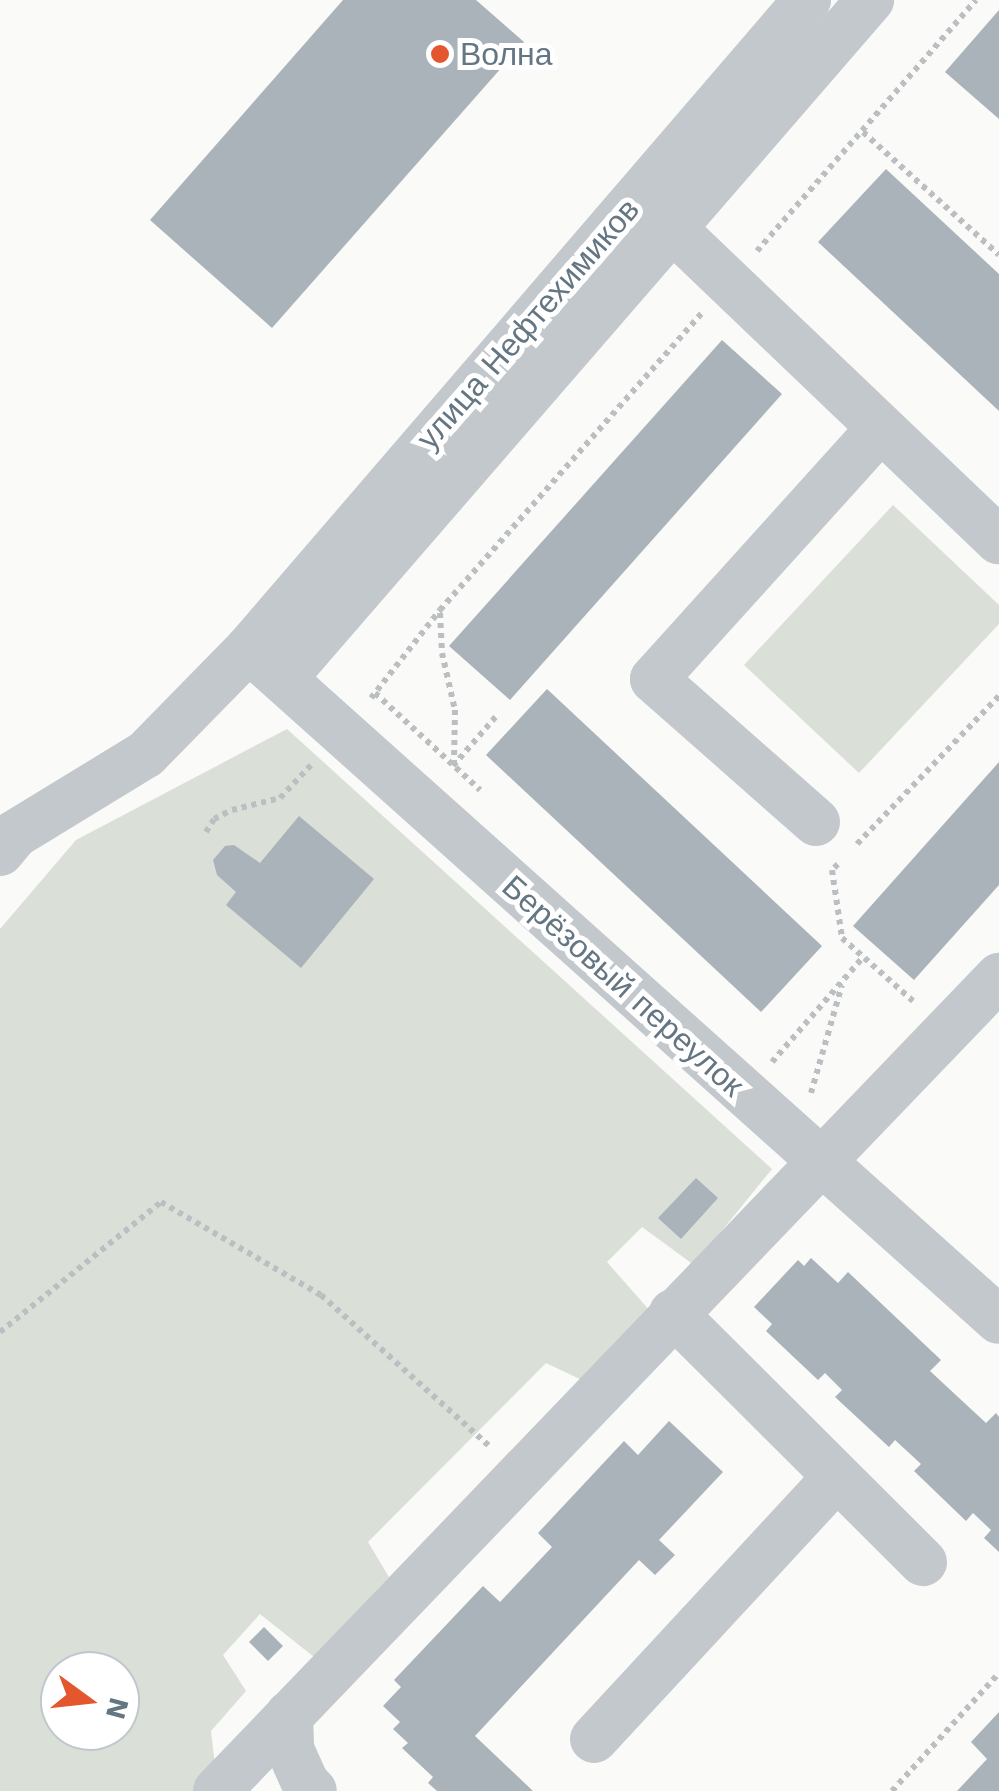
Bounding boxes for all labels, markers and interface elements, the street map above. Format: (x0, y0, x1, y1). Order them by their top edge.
place label: Волна (460, 35, 553, 73)
marker: Волна (429, 43, 451, 65)
street label: улица Нефтехимиков (409, 191, 647, 457)
street label: Берёзовый переулок (494, 867, 752, 1105)
north arrow (40, 1651, 140, 1751)
text: N (99, 1694, 136, 1723)

